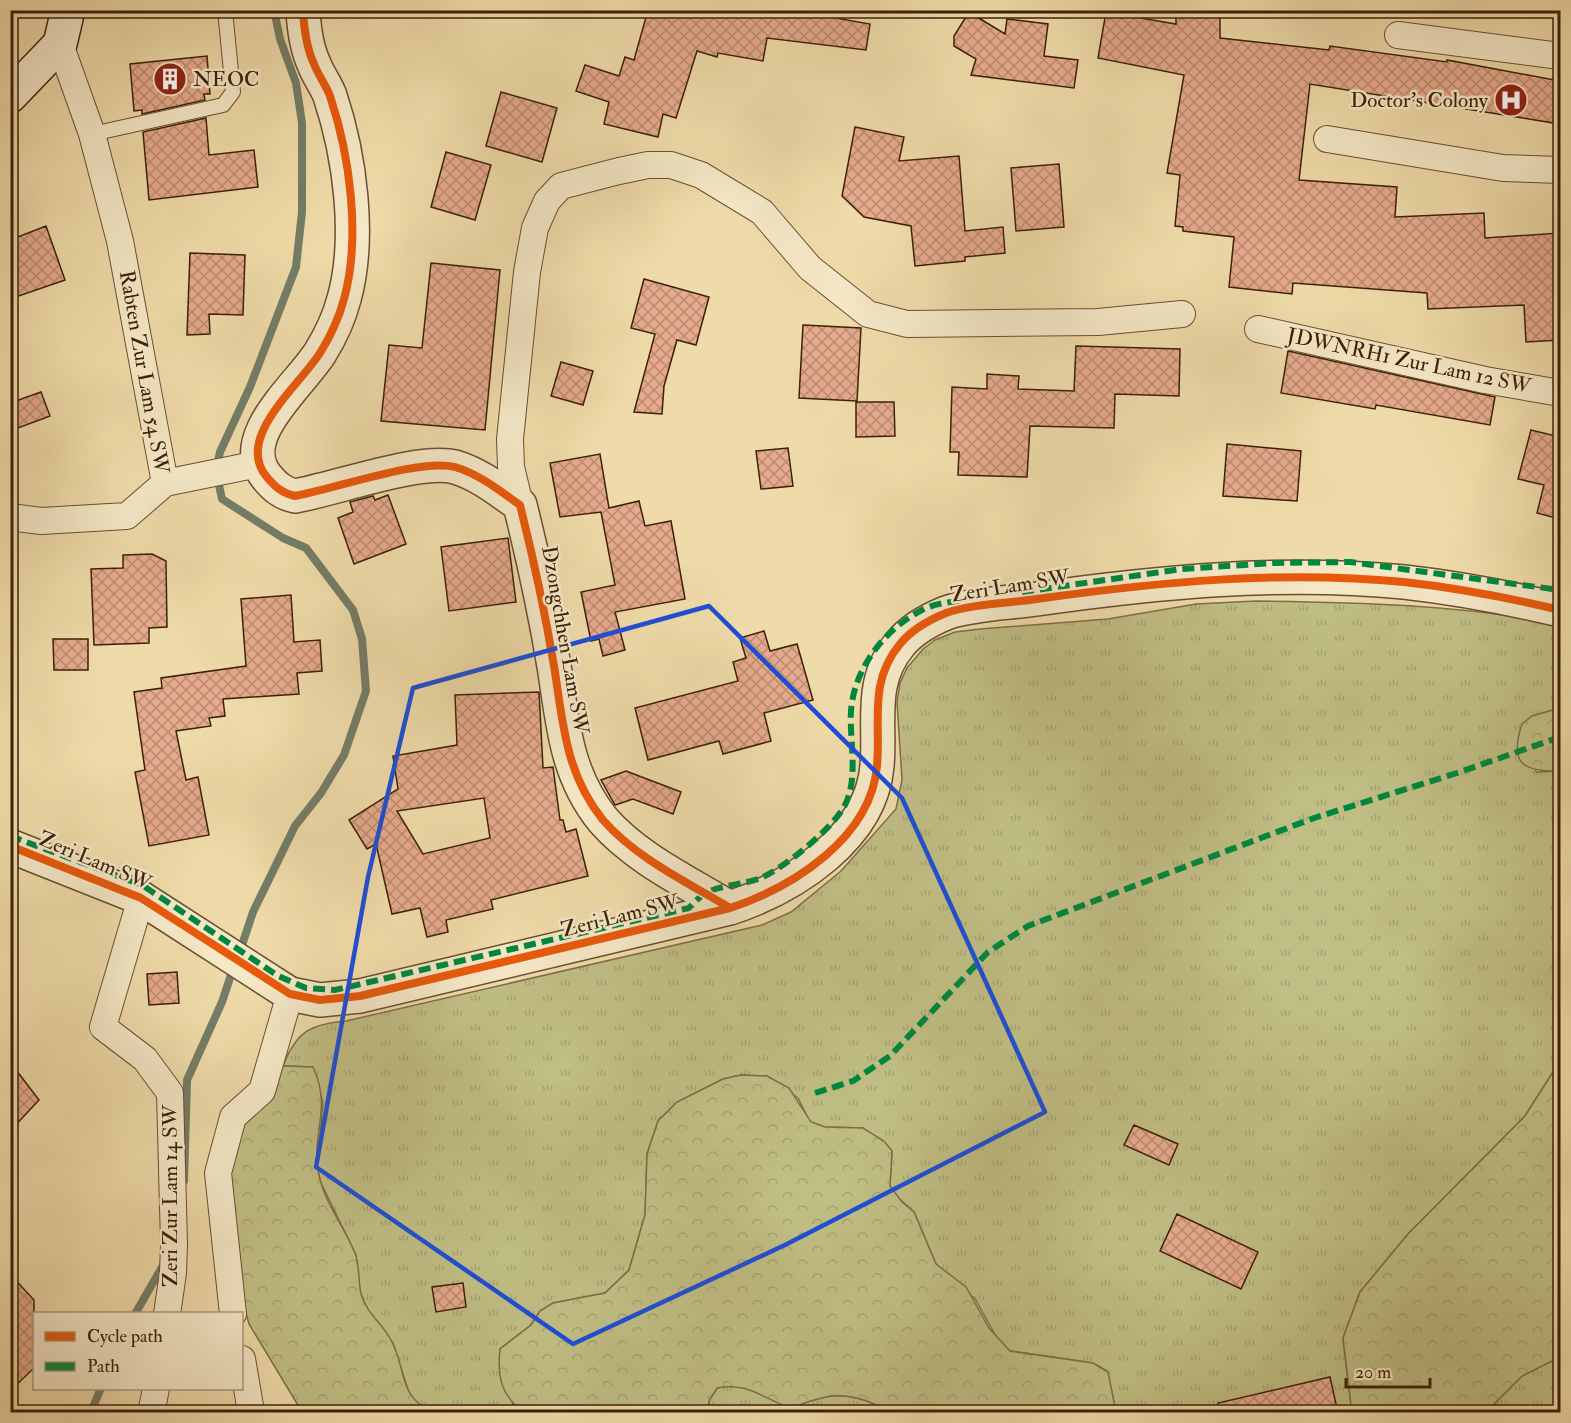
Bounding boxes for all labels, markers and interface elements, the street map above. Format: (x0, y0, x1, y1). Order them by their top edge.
building icon: NEOC (152, 61, 188, 97)
place label: NEOC (193, 66, 259, 93)
hospital icon: Doctor’s Colony (1493, 82, 1529, 118)
place label: Doctor’s Colony (1350, 87, 1489, 114)
street label: Rabten Zur Lam 54 SW (113, 268, 175, 476)
street label: JDWNRH1 Zur Lam 12 SW (1284, 322, 1534, 400)
street label: Dzongchhen Lam SW (535, 544, 595, 737)
street label: Zeri Lam SW (949, 563, 1072, 609)
street label: Zeri Lam SW (35, 825, 156, 897)
street label: Zeri Lam SW (559, 888, 682, 944)
street label: Zeri Zur Lam 14 SW (157, 1104, 184, 1287)
legend (33, 1312, 243, 1390)
text: Cycle path (87, 1325, 163, 1348)
scale bar (1346, 1351, 1430, 1389)
text: Path (87, 1355, 120, 1378)
text: 20 m (1355, 1361, 1391, 1384)

